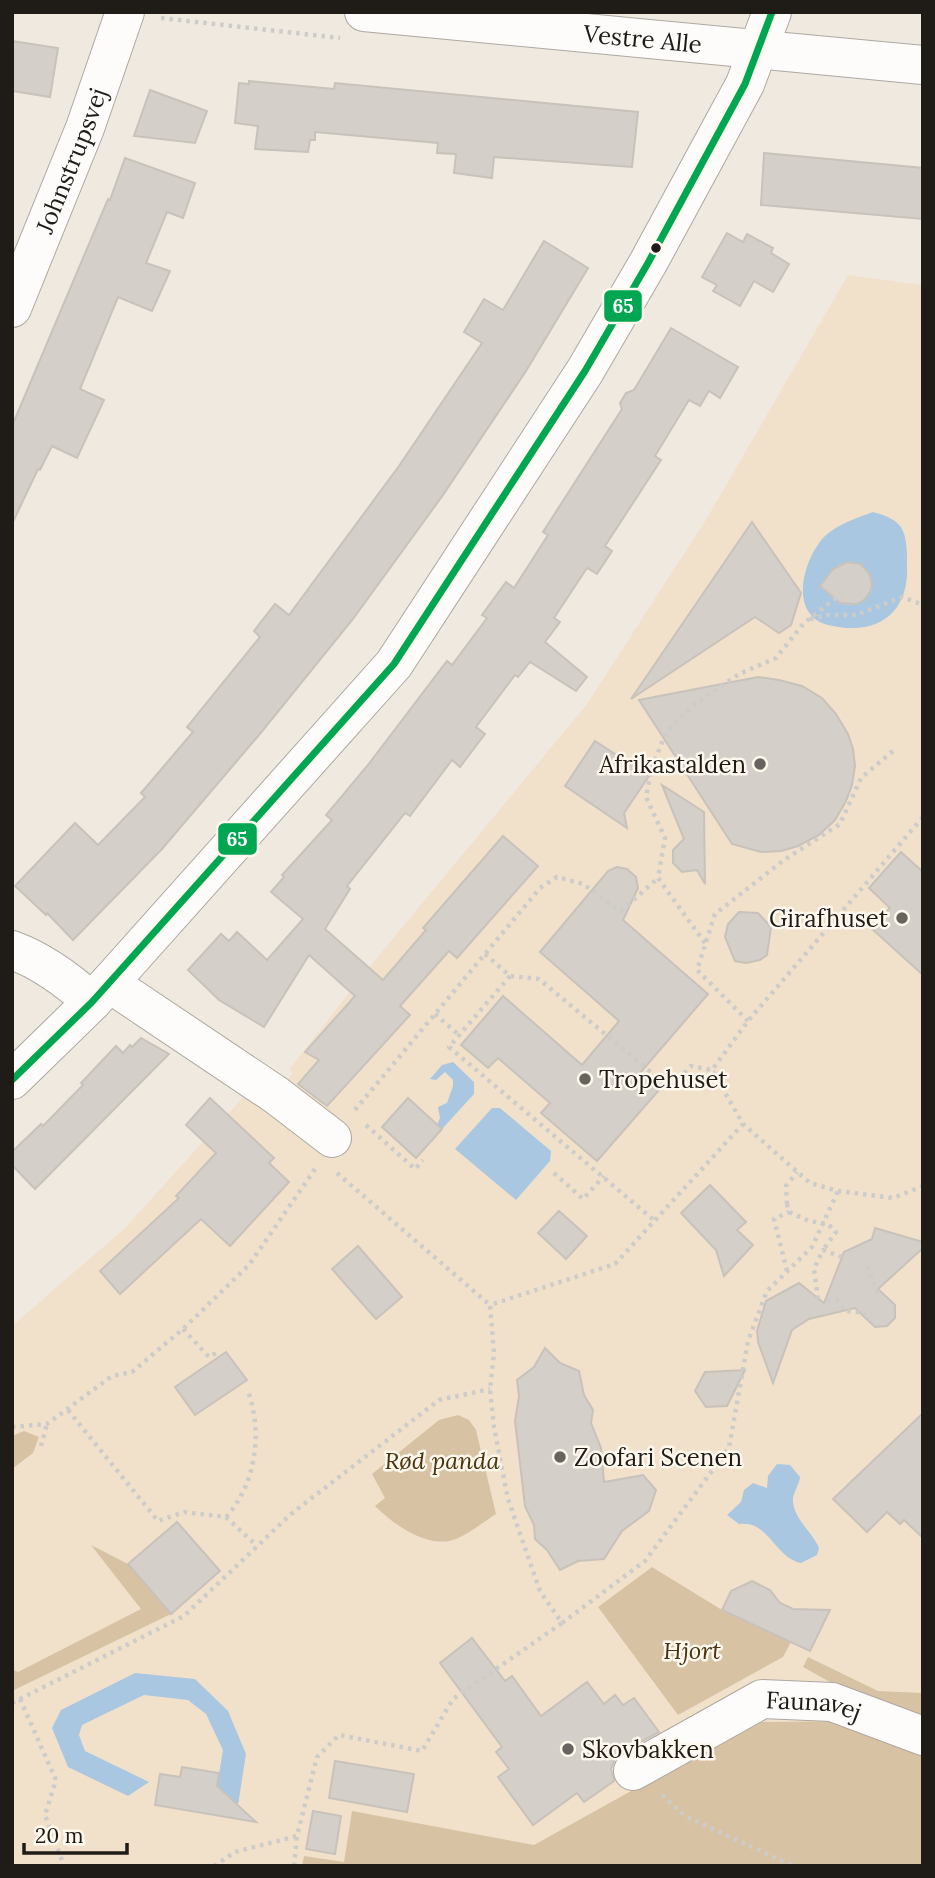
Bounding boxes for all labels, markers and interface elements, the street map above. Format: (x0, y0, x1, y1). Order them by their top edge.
street label: Vestre Alle (581, 17, 703, 59)
street label: Johnstrupsvej (28, 84, 113, 239)
unlabelled marker (649, 241, 663, 255)
line badge: 65 (603, 289, 643, 323)
text: 65 (612, 294, 634, 318)
place label: Afrikastalden (598, 749, 746, 780)
marker: Afrikastalden (752, 756, 768, 772)
line badge: 65 (217, 822, 258, 856)
text: 65 (226, 827, 248, 851)
place label: Girafhuset (769, 903, 889, 934)
marker: Girafhuset (894, 910, 910, 926)
place label: Tropehuset (599, 1064, 728, 1095)
marker: Tropehuset (577, 1071, 593, 1087)
place label: Zoofari Scenen (574, 1442, 742, 1473)
park label: Rød panda (384, 1445, 500, 1476)
marker: Zoofari Scenen (552, 1449, 568, 1465)
park label: Hjort (663, 1635, 721, 1666)
street label: Faunavej (765, 1684, 866, 1727)
place label: Skovbakken (582, 1734, 714, 1765)
marker: Skovbakken (560, 1741, 576, 1757)
scale bar (24, 1812, 128, 1856)
text: 20 m (35, 1822, 84, 1849)

